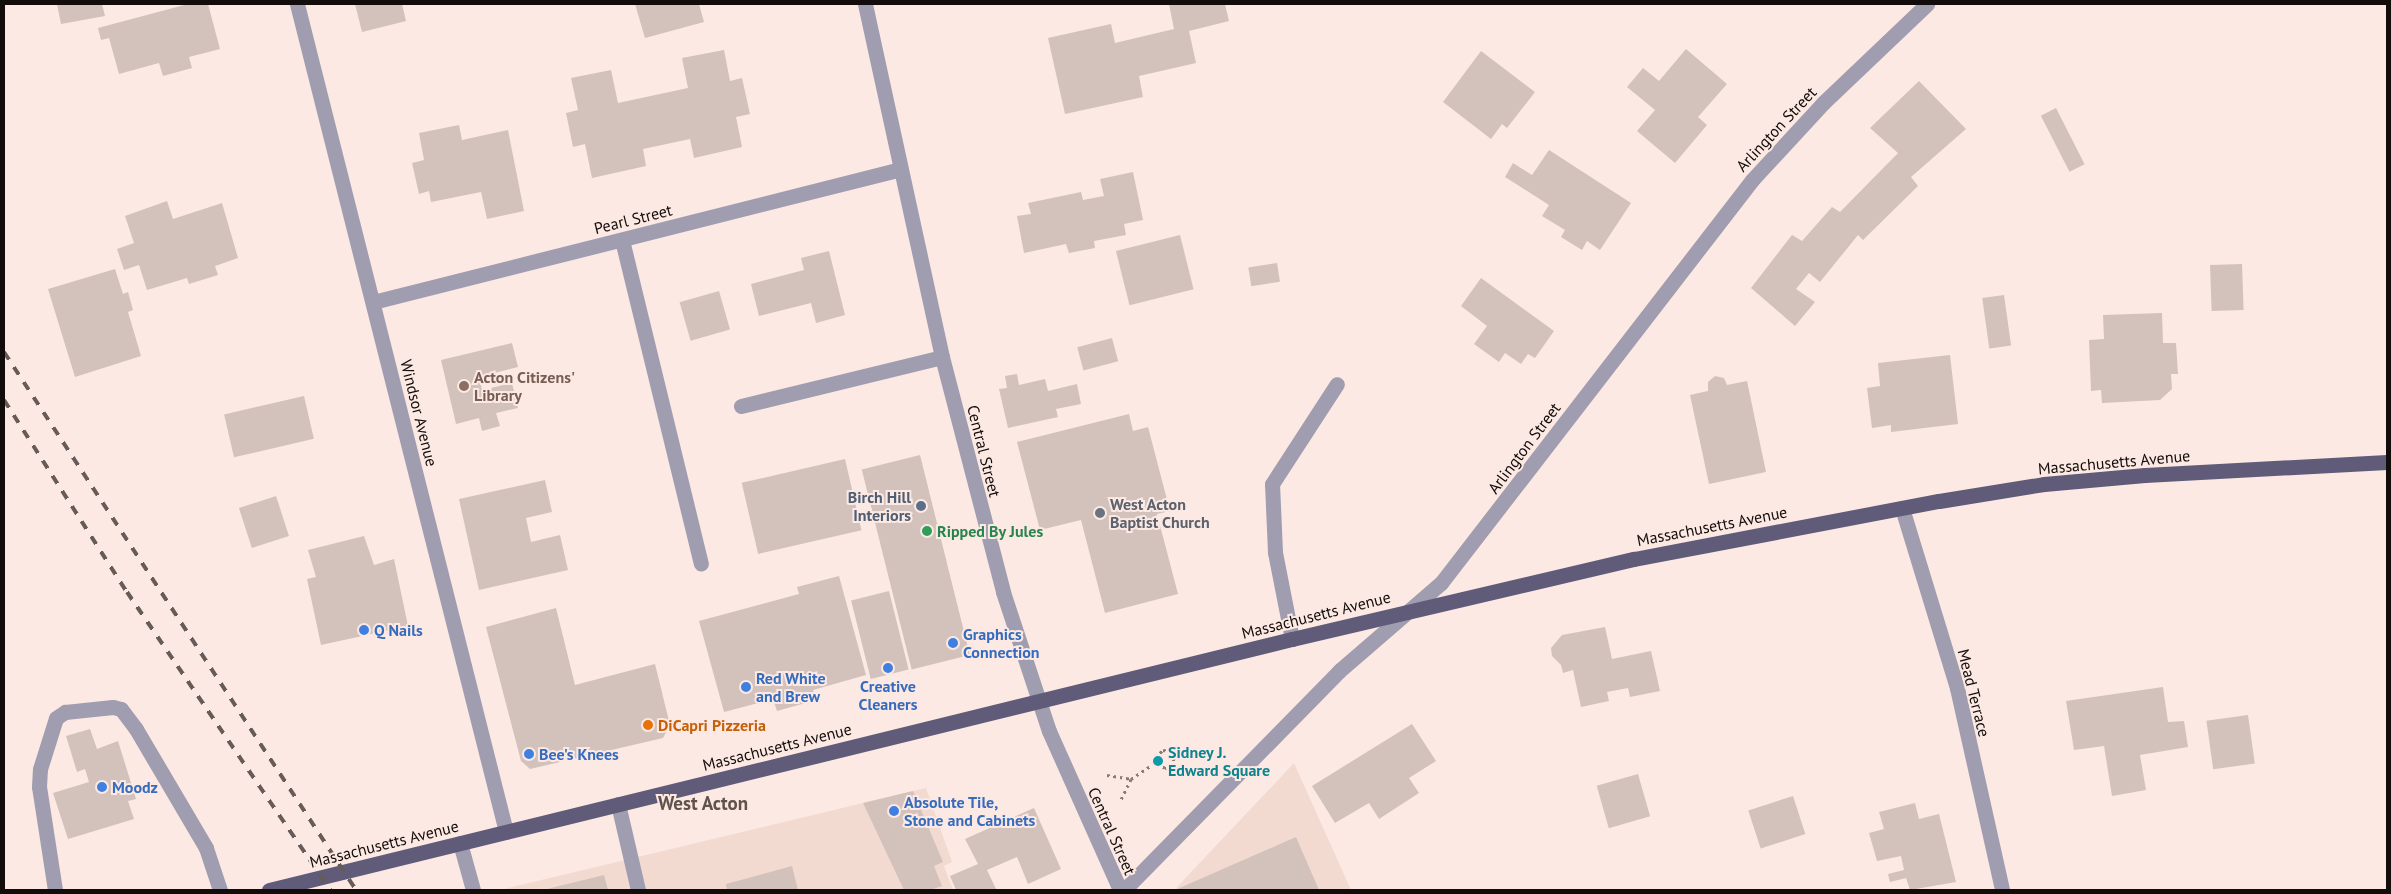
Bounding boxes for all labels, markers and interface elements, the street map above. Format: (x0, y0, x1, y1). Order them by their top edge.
street label: Arlington Street (1732, 83, 1820, 175)
street label: Pearl Street (592, 200, 674, 238)
street label: Windsor Avenue (396, 357, 442, 469)
place label: Acton Citizens' Library (474, 367, 575, 405)
marker: Acton Citizens' Library (458, 380, 470, 392)
street label: Arlington Street (1484, 399, 1564, 497)
street label: Central Street (963, 403, 1005, 499)
street label: Massachusetts Avenue (2037, 446, 2191, 478)
place label: Birch Hill Interiors (848, 487, 911, 525)
place label: West Acton Baptist Church (1110, 494, 1210, 532)
marker: Birch Hill Interiors (915, 500, 927, 512)
street label: Massachusetts Avenue (1635, 502, 1789, 550)
marker: West Acton Baptist Church (1094, 507, 1106, 519)
place label: Ripped By Jules (937, 521, 1044, 541)
marker: Ripped By Jules (921, 525, 933, 537)
street label: Massachusetts Avenue (1239, 587, 1393, 643)
place label: Q Nails (374, 620, 423, 640)
marker: Q Nails (358, 624, 370, 636)
place label: Graphics Connection (963, 624, 1040, 662)
marker: Graphics Connection (947, 637, 959, 649)
street label: Mead Terrace (1954, 647, 1994, 739)
marker: Creative Cleaners (882, 662, 894, 674)
place label: Red White and Brew (756, 668, 826, 706)
place label: Creative Cleaners (859, 676, 917, 714)
marker: Red White and Brew (740, 681, 752, 693)
place label: DiCapri Pizzeria (658, 715, 766, 735)
marker: DiCapri Pizzeria (642, 719, 654, 731)
street label: Massachusetts Avenue (700, 719, 854, 775)
place label: Sidney J. Edward Square (1168, 742, 1270, 780)
place label: Bee's Knees (539, 744, 619, 764)
marker: Bee's Knees (523, 748, 535, 760)
marker: Sidney J. Edward Square (1152, 755, 1164, 767)
place label: Moodz (112, 777, 158, 797)
marker: Moodz (96, 781, 108, 793)
street label: Central Street (1084, 784, 1140, 878)
place label: Absolute Tile, Stone and Cabinets (904, 792, 1036, 830)
district label: West Acton (658, 793, 748, 815)
marker: Absolute Tile, Stone and Cabinets (888, 805, 900, 817)
street label: Massachusetts Avenue (307, 816, 461, 872)

